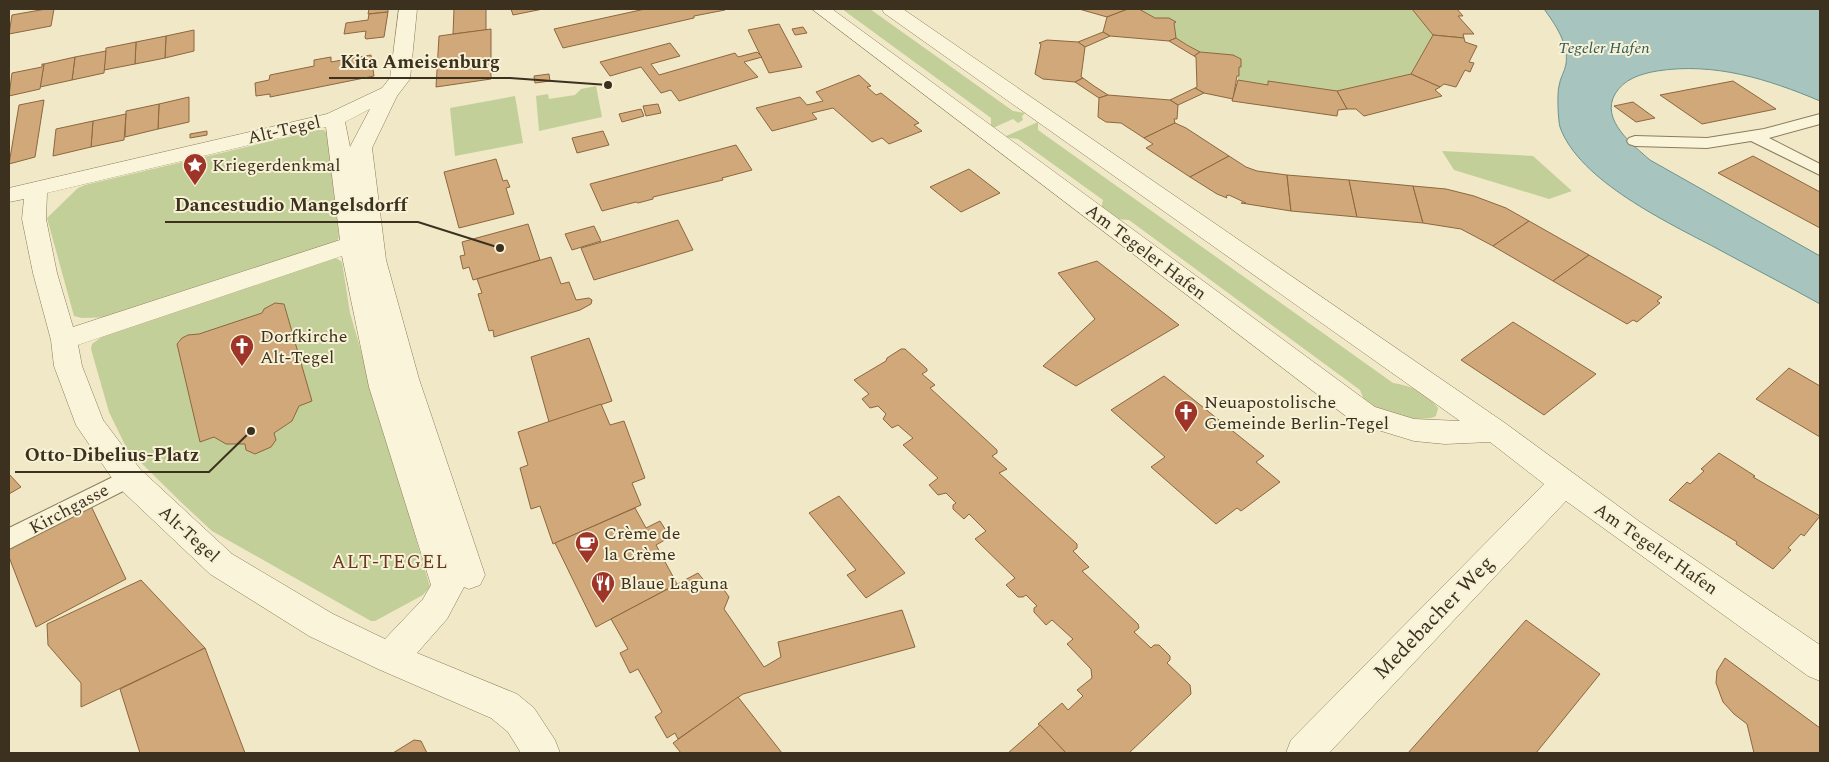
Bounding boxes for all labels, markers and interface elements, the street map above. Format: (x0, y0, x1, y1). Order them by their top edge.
water label: Tegeler Hafen (1558, 36, 1650, 60)
callout: Kita Ameisenburg (329, 44, 510, 78)
text: Kita Ameisenburg (340, 48, 500, 77)
street label: Alt-Tegel (245, 108, 323, 152)
place icon: Kriegerdenkmal (182, 152, 208, 186)
place label: Kriegerdenkmal (212, 152, 341, 179)
callout: Dancestudio Mangelsdorff (165, 188, 418, 222)
text: Dancestudio Mangelsdorff (175, 191, 408, 220)
street label: Am Tegeler Hafen (1080, 197, 1212, 307)
place label: Dorfkirche Alt-Tegel (260, 323, 347, 371)
church icon: Dorfkirche Alt-Tegel (229, 333, 255, 367)
place label: Neuapostolische Gemeinde Berlin-Tegel (1204, 389, 1389, 437)
church icon: Neuapostolische Gemeinde Berlin-Tegel (1173, 399, 1199, 433)
callout: Otto-Dibelius-Platz (15, 438, 209, 472)
text: Otto-Dibelius-Platz (25, 441, 199, 470)
street label: Kirchgasse (24, 477, 114, 541)
street label: Am Tegeler Hafen (1588, 496, 1724, 602)
street label: Alt-Tegel (152, 499, 226, 569)
place label: Crème de la Crème (604, 520, 680, 568)
cafe icon: Crème de la Crème (574, 530, 600, 564)
district label: ALT-TEGEL (332, 548, 448, 577)
street label: Medebacher Weg (1366, 549, 1502, 687)
restaurant icon: Blaue Laguna (590, 570, 616, 604)
place label: Blaue Laguna (620, 570, 728, 597)

